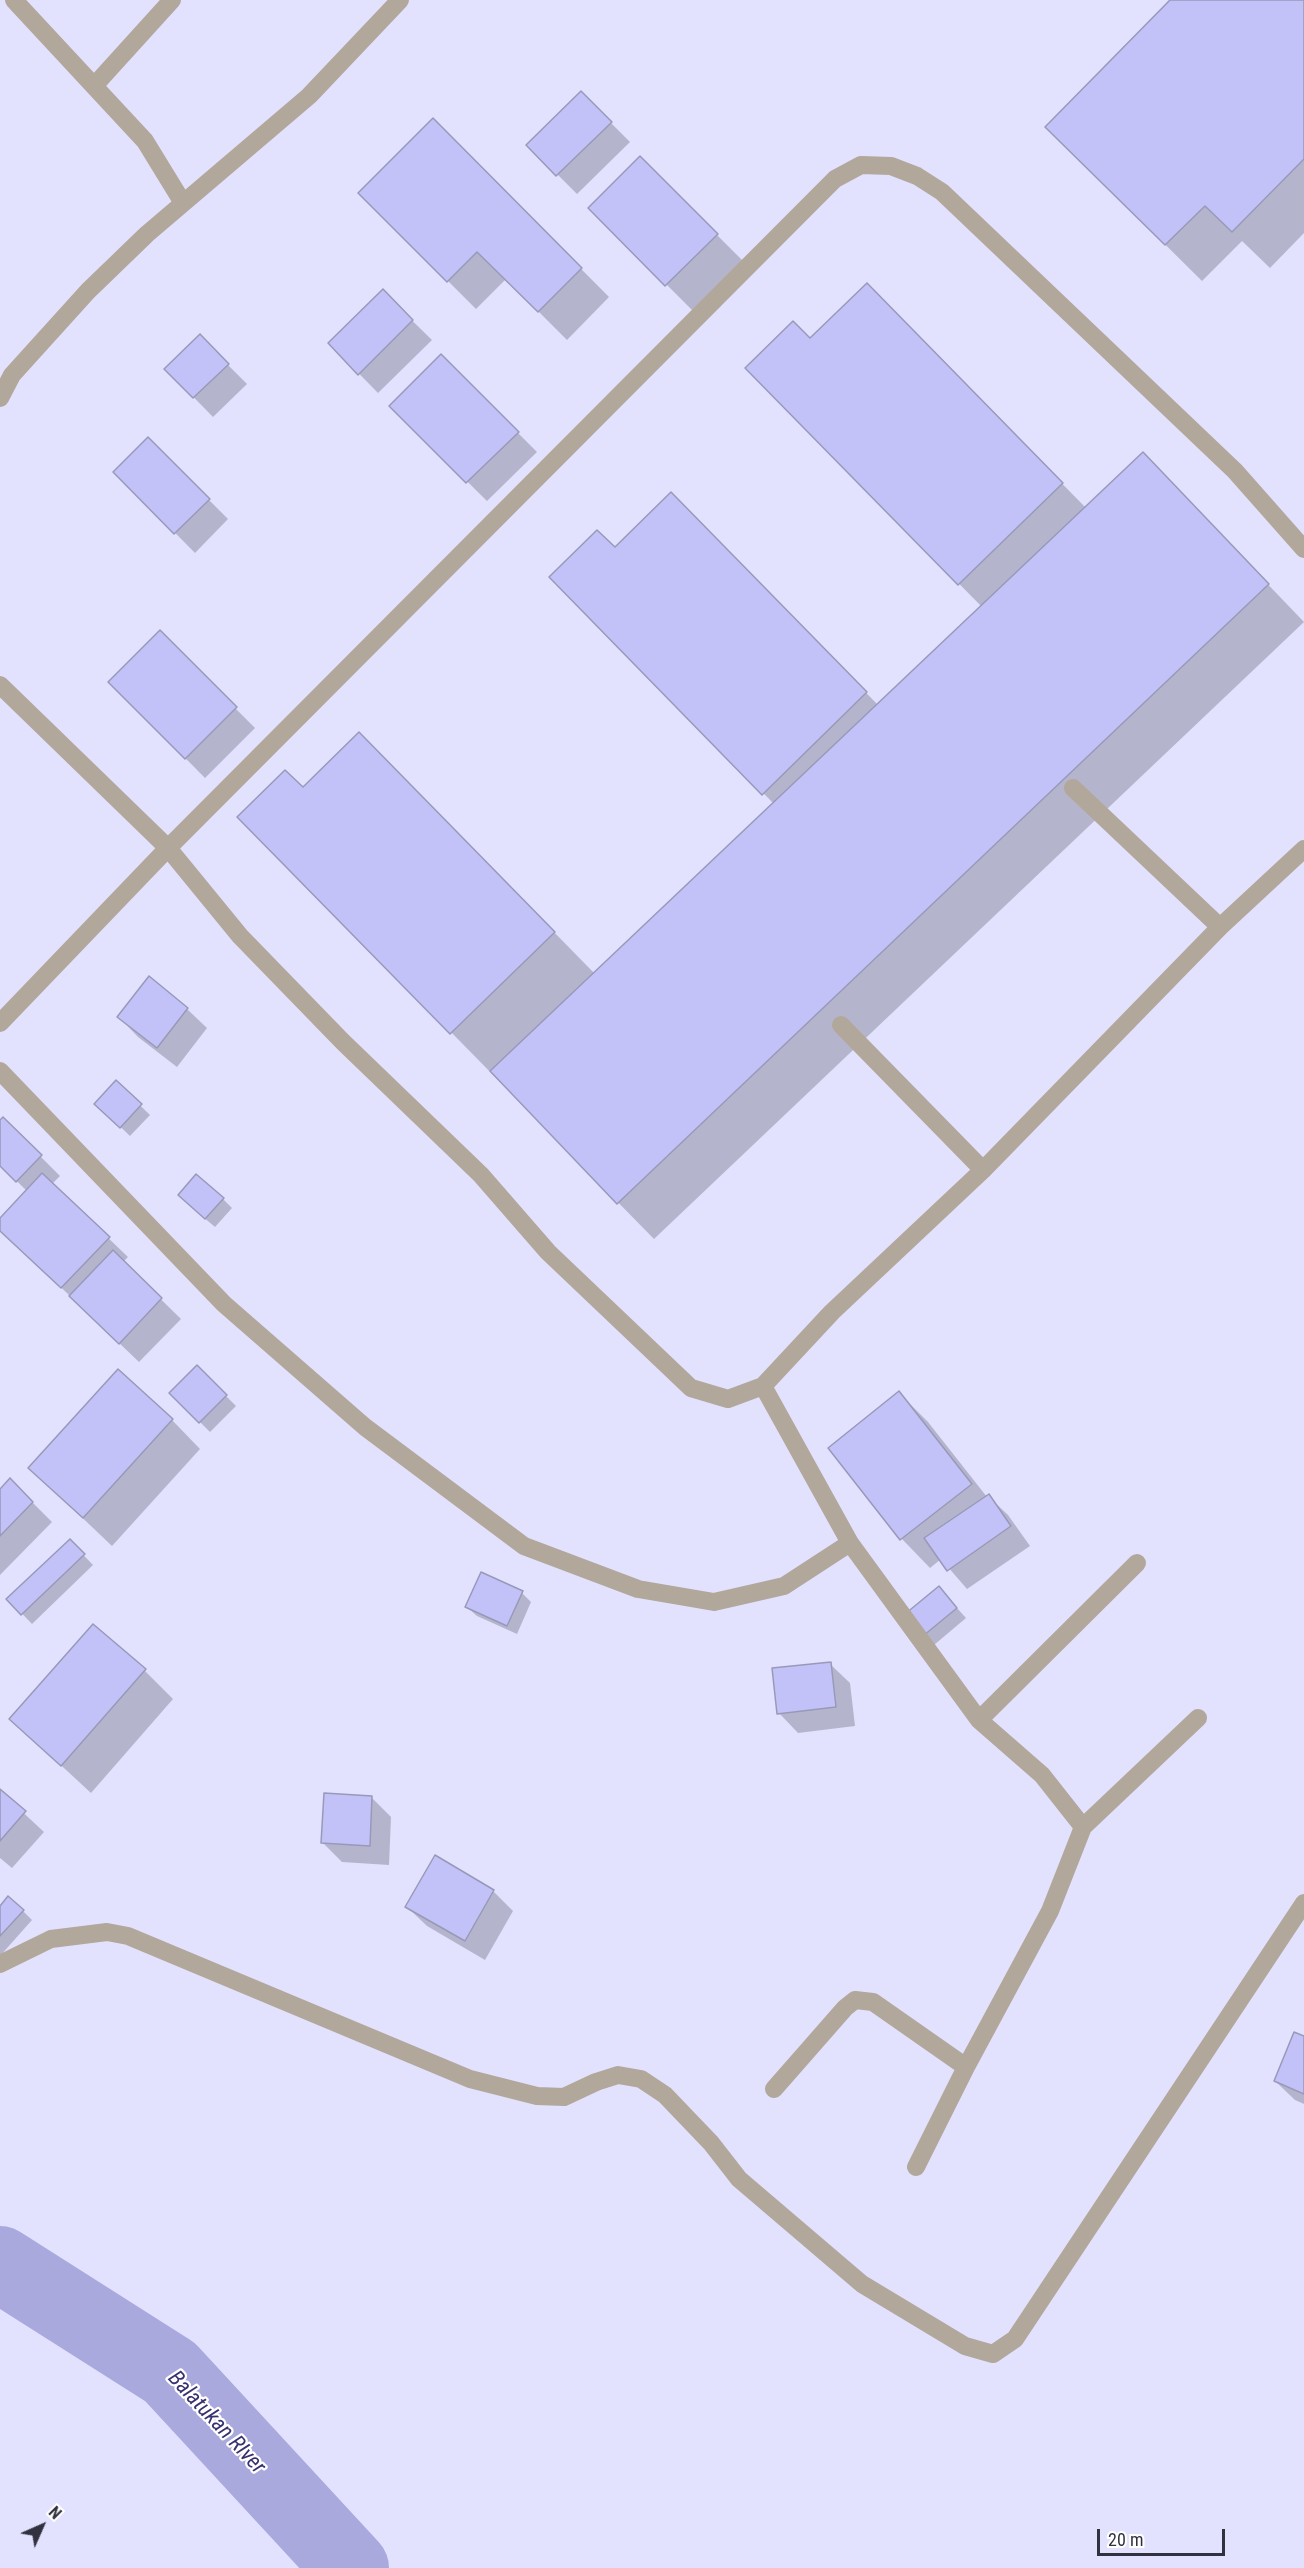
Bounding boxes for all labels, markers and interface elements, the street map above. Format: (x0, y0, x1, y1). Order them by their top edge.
water label: Balatukan RIver (162, 2366, 270, 2480)
north arrow (12, 2496, 72, 2556)
text: N (45, 2503, 65, 2523)
scale bar (1100, 2517, 1228, 2555)
text: 20 m (1108, 2529, 1143, 2550)

